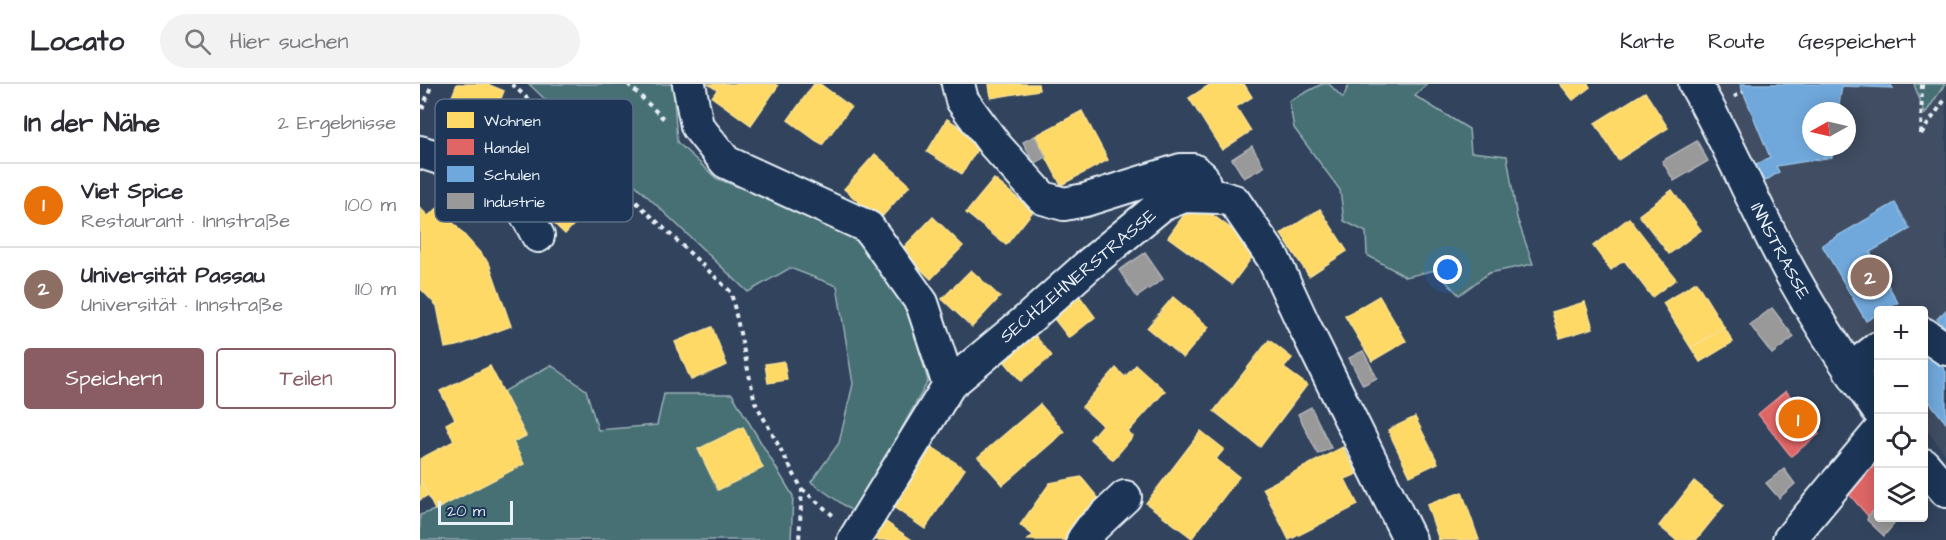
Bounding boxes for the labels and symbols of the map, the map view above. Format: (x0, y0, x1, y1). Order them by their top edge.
legend (435, 99, 633, 222)
north arrow (1802, 102, 1856, 156)
text: Wohnen (484, 110, 541, 132)
text: Handel (484, 137, 529, 159)
text: Schulen (484, 164, 540, 186)
text: Industrie (484, 191, 546, 213)
street label: INNSTRASSE (1744, 198, 1816, 304)
street label: SECHZEHNERSTRASSE (994, 203, 1162, 349)
pin: 2 (1850, 254, 1890, 300)
your location (1433, 255, 1462, 284)
pin: 1 (1778, 396, 1818, 442)
scale bar (438, 498, 513, 526)

